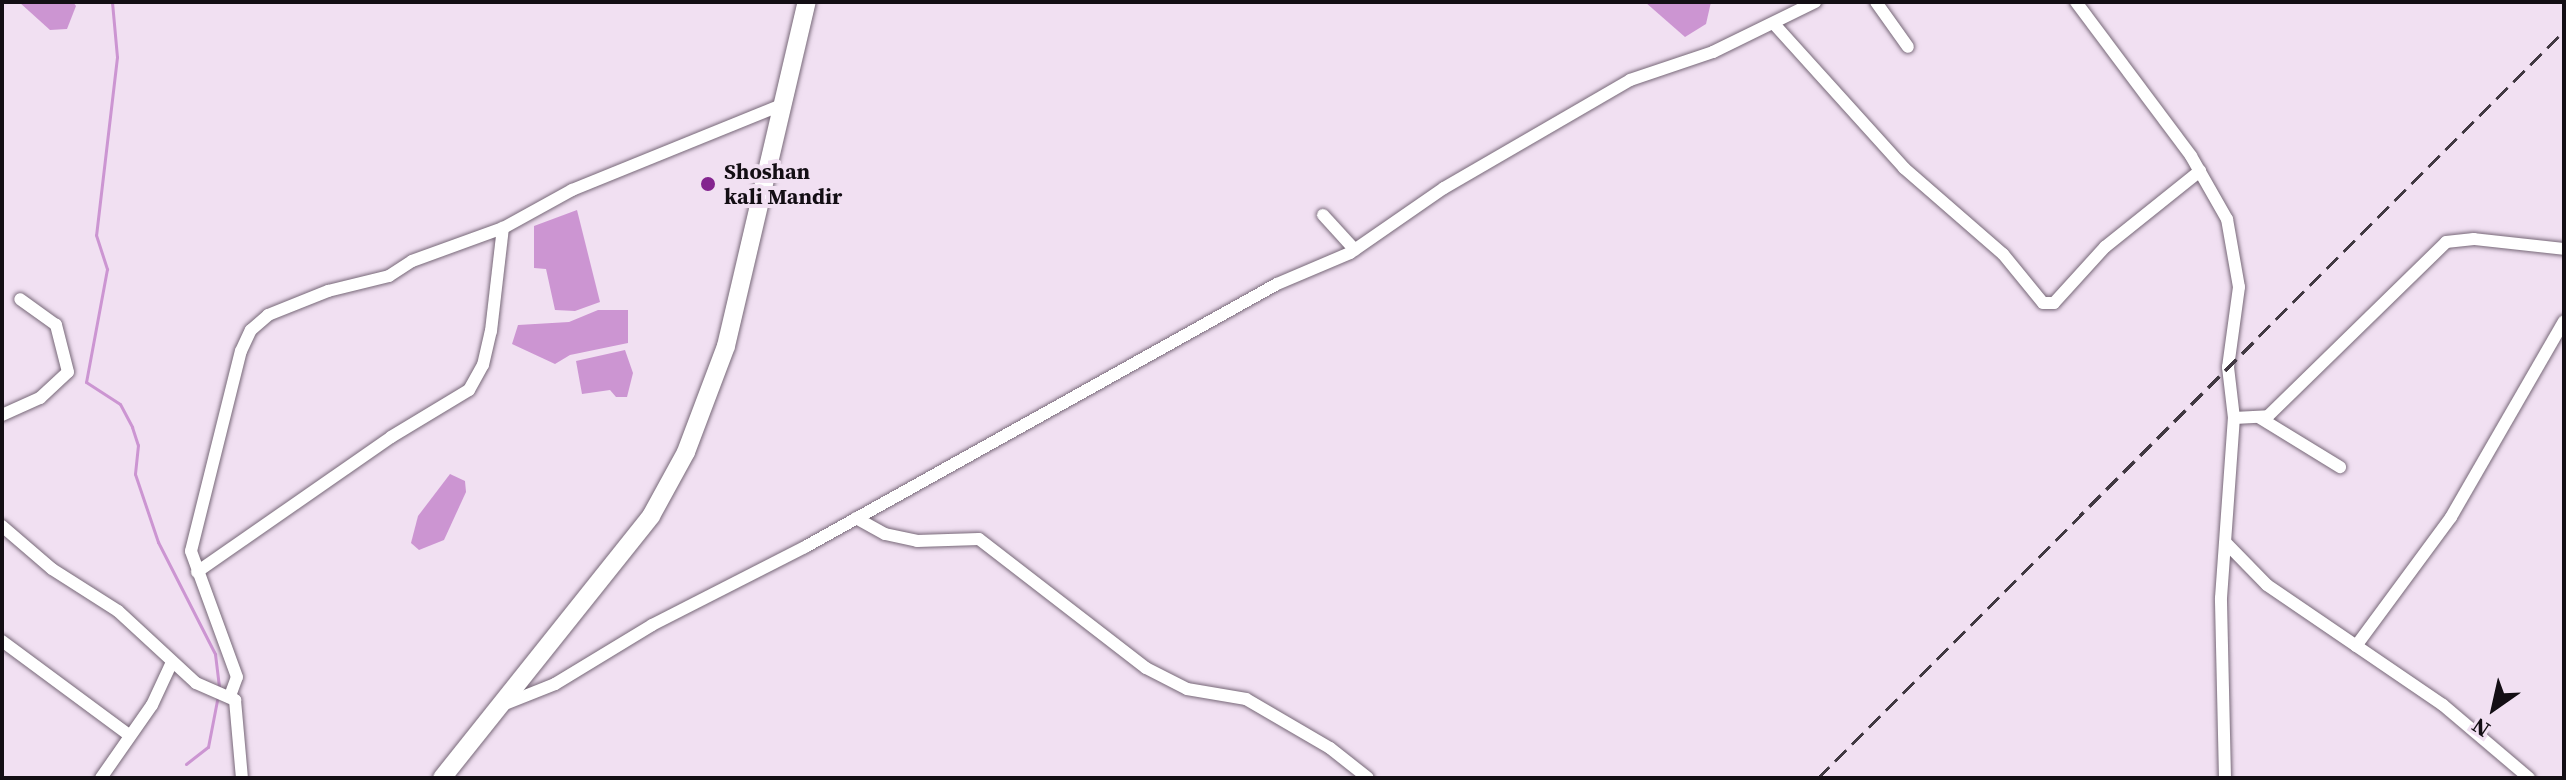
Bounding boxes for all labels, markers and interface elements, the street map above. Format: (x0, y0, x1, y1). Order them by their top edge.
place label: Shoshan kali Mandir (724, 158, 842, 210)
marker: Shoshan kali Mandir (699, 175, 717, 193)
north arrow (2454, 668, 2534, 748)
text: N (2466, 711, 2496, 745)

